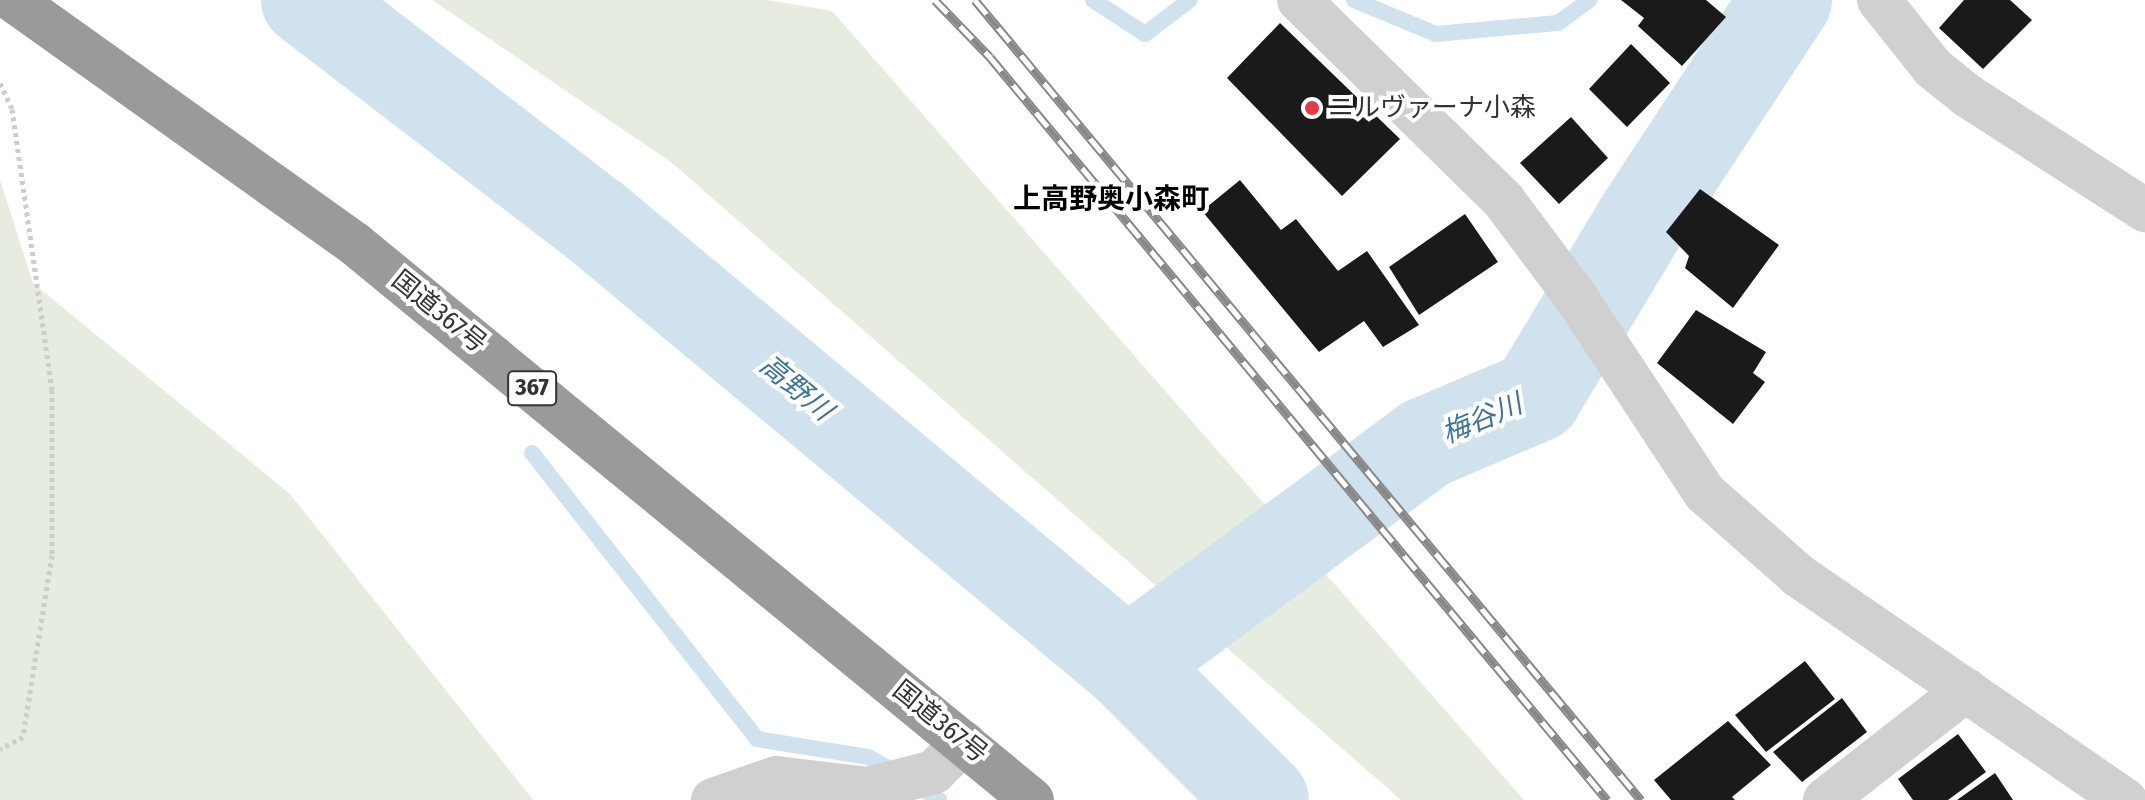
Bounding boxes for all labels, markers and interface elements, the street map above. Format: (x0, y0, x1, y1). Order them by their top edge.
place label: ニルヴァーナ小森 (1328, 92, 1536, 124)
marker: ニルヴァーナ小森 (1303, 99, 1321, 117)
district label: 上高野奥小森町 (1013, 182, 1209, 216)
street label: 国道367号 (385, 264, 493, 360)
water label: 高野川 (753, 348, 839, 428)
road number: 367 (506, 368, 558, 408)
water label: 梅谷川 (1437, 387, 1527, 451)
street label: 国道367号 (886, 674, 994, 770)

